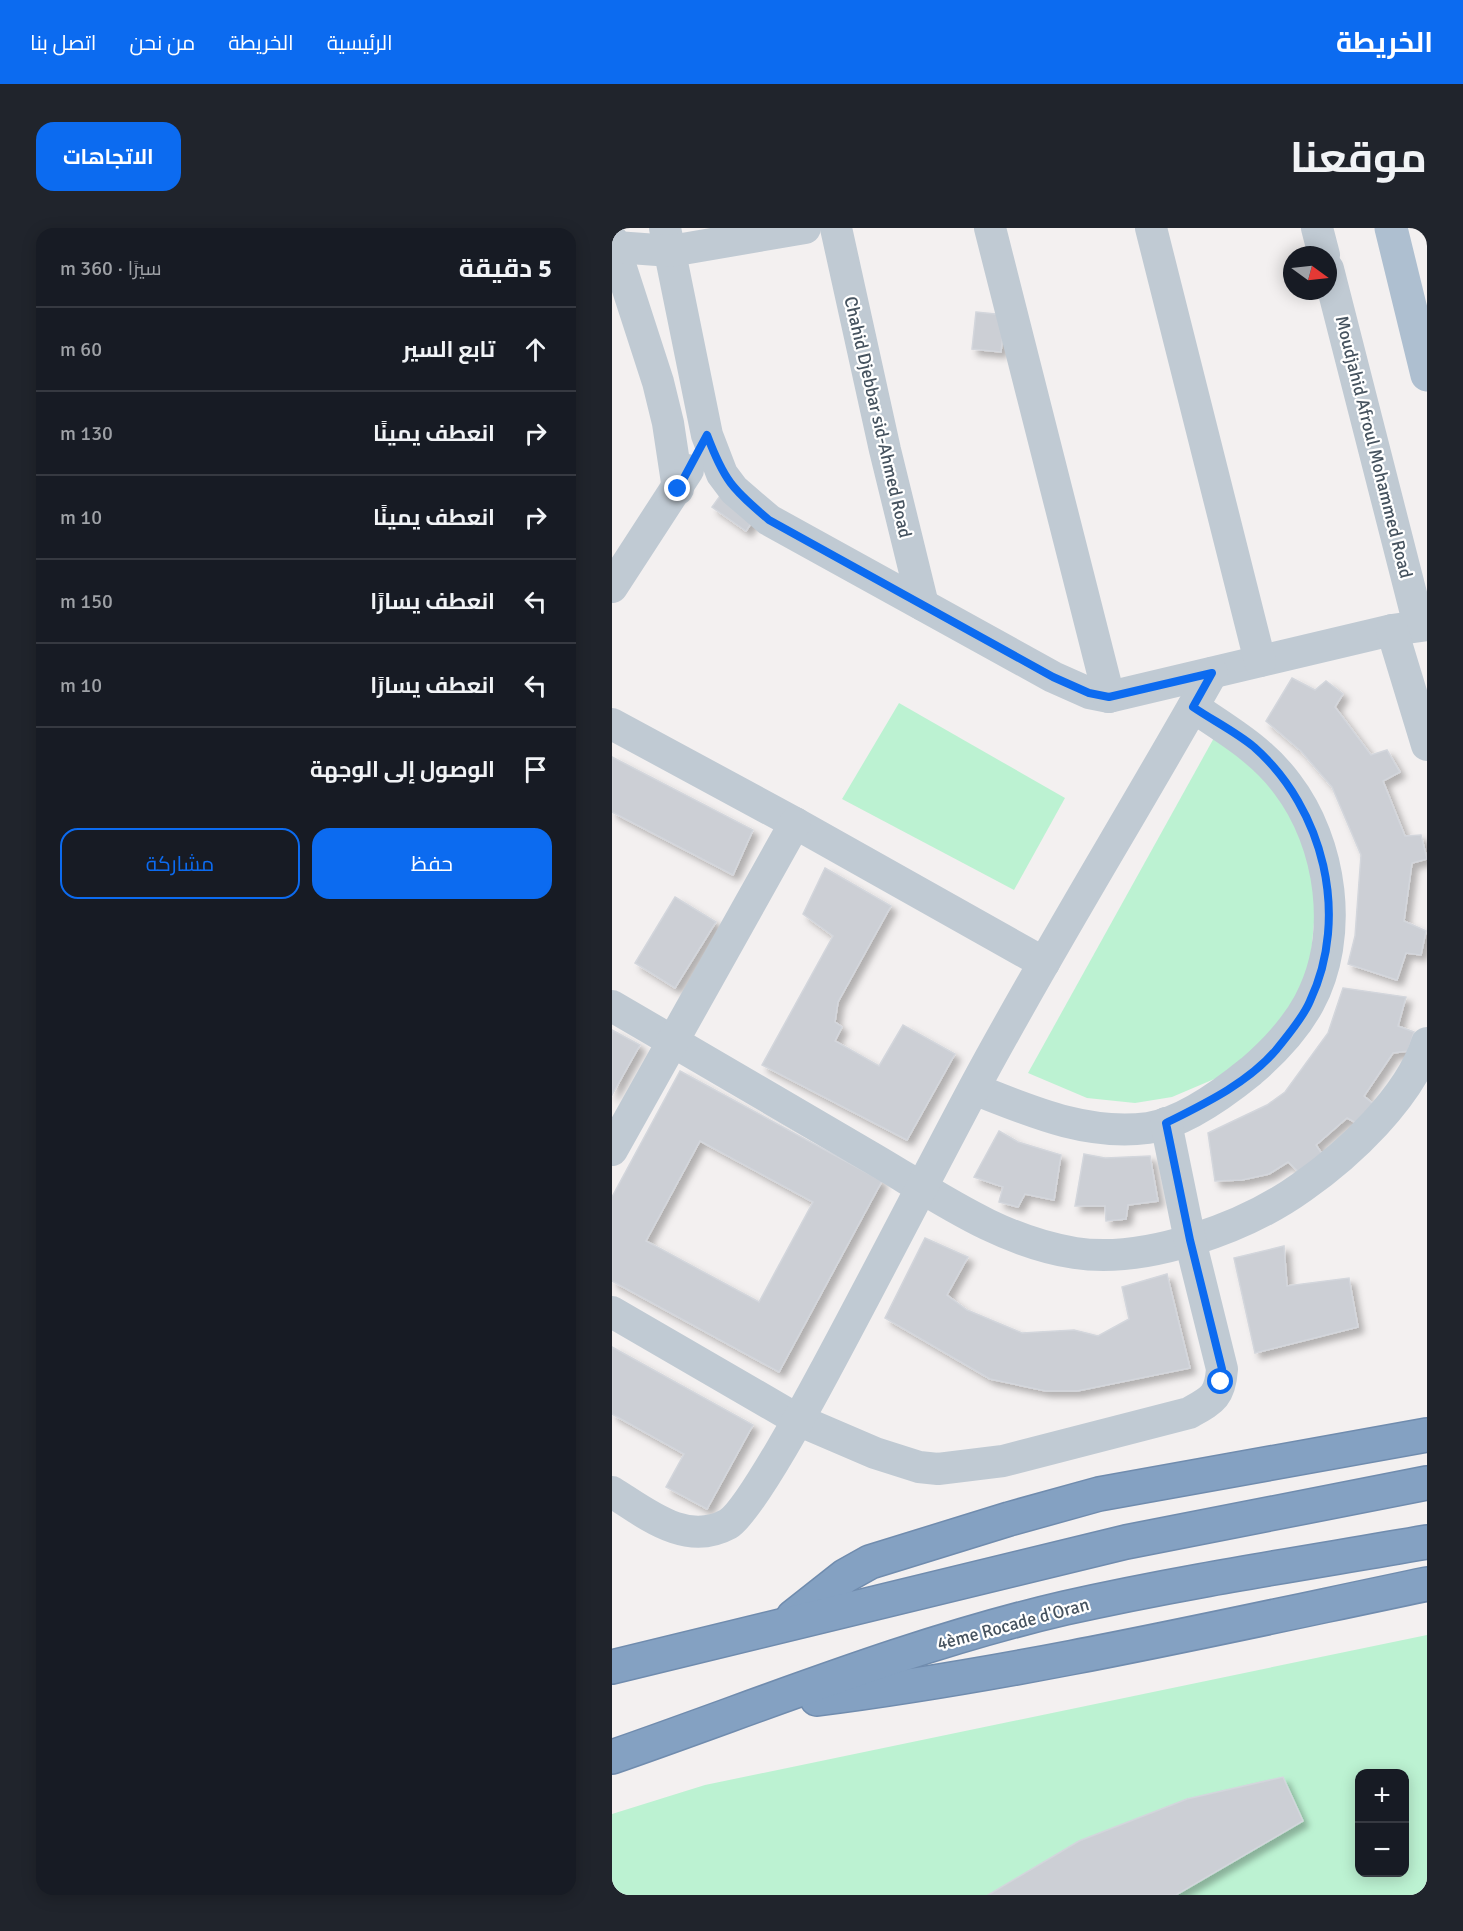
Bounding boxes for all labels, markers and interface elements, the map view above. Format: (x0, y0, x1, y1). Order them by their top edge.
text: الخريطة (1336, 26, 1433, 60)
text: اتصل بنا (30, 30, 96, 56)
text: من نحن (129, 30, 195, 56)
text: الخريطة (228, 30, 294, 56)
text: الرئيسية (327, 30, 393, 56)
button: الاتجاهات (36, 122, 181, 191)
text: موقعنا (1290, 133, 1427, 184)
north arrow (1283, 246, 1337, 300)
text: 5 دقيقة (459, 253, 552, 285)
text: سيرًا · 360 m (60, 256, 161, 281)
street label: Chahid Djebbar sid-Ahmed Road (839, 294, 917, 540)
street label: Moudjahid Afroul Mohammed Road (1331, 313, 1417, 581)
icon: ahead (519, 333, 552, 366)
text: تابع السير (403, 336, 495, 363)
text: 60 m (60, 337, 102, 362)
icon: right (519, 417, 552, 450)
text: انعطف يمينًا (373, 420, 495, 447)
text: 130 m (60, 421, 113, 446)
route end (664, 475, 690, 501)
icon: right (519, 501, 552, 534)
text: انعطف يمينًا (373, 504, 495, 531)
text: 10 m (60, 505, 102, 530)
icon: left (519, 585, 552, 618)
text: انعطف يسارًا (370, 588, 495, 615)
text: 150 m (60, 589, 113, 614)
icon: left (519, 669, 552, 702)
text: انعطف يسارًا (370, 672, 495, 699)
text: 10 m (60, 673, 102, 698)
icon: arrive (519, 753, 552, 786)
text: الوصول إلى الوجهة (310, 756, 495, 783)
button: مشاركة (60, 828, 300, 899)
button: حفظ (312, 828, 552, 899)
route start (1207, 1368, 1233, 1394)
street label: 4ème Rocade d'Oran (935, 1593, 1091, 1655)
map controls (1355, 1769, 1409, 1877)
button: + (1355, 1769, 1409, 1823)
button: − (1355, 1823, 1409, 1877)

